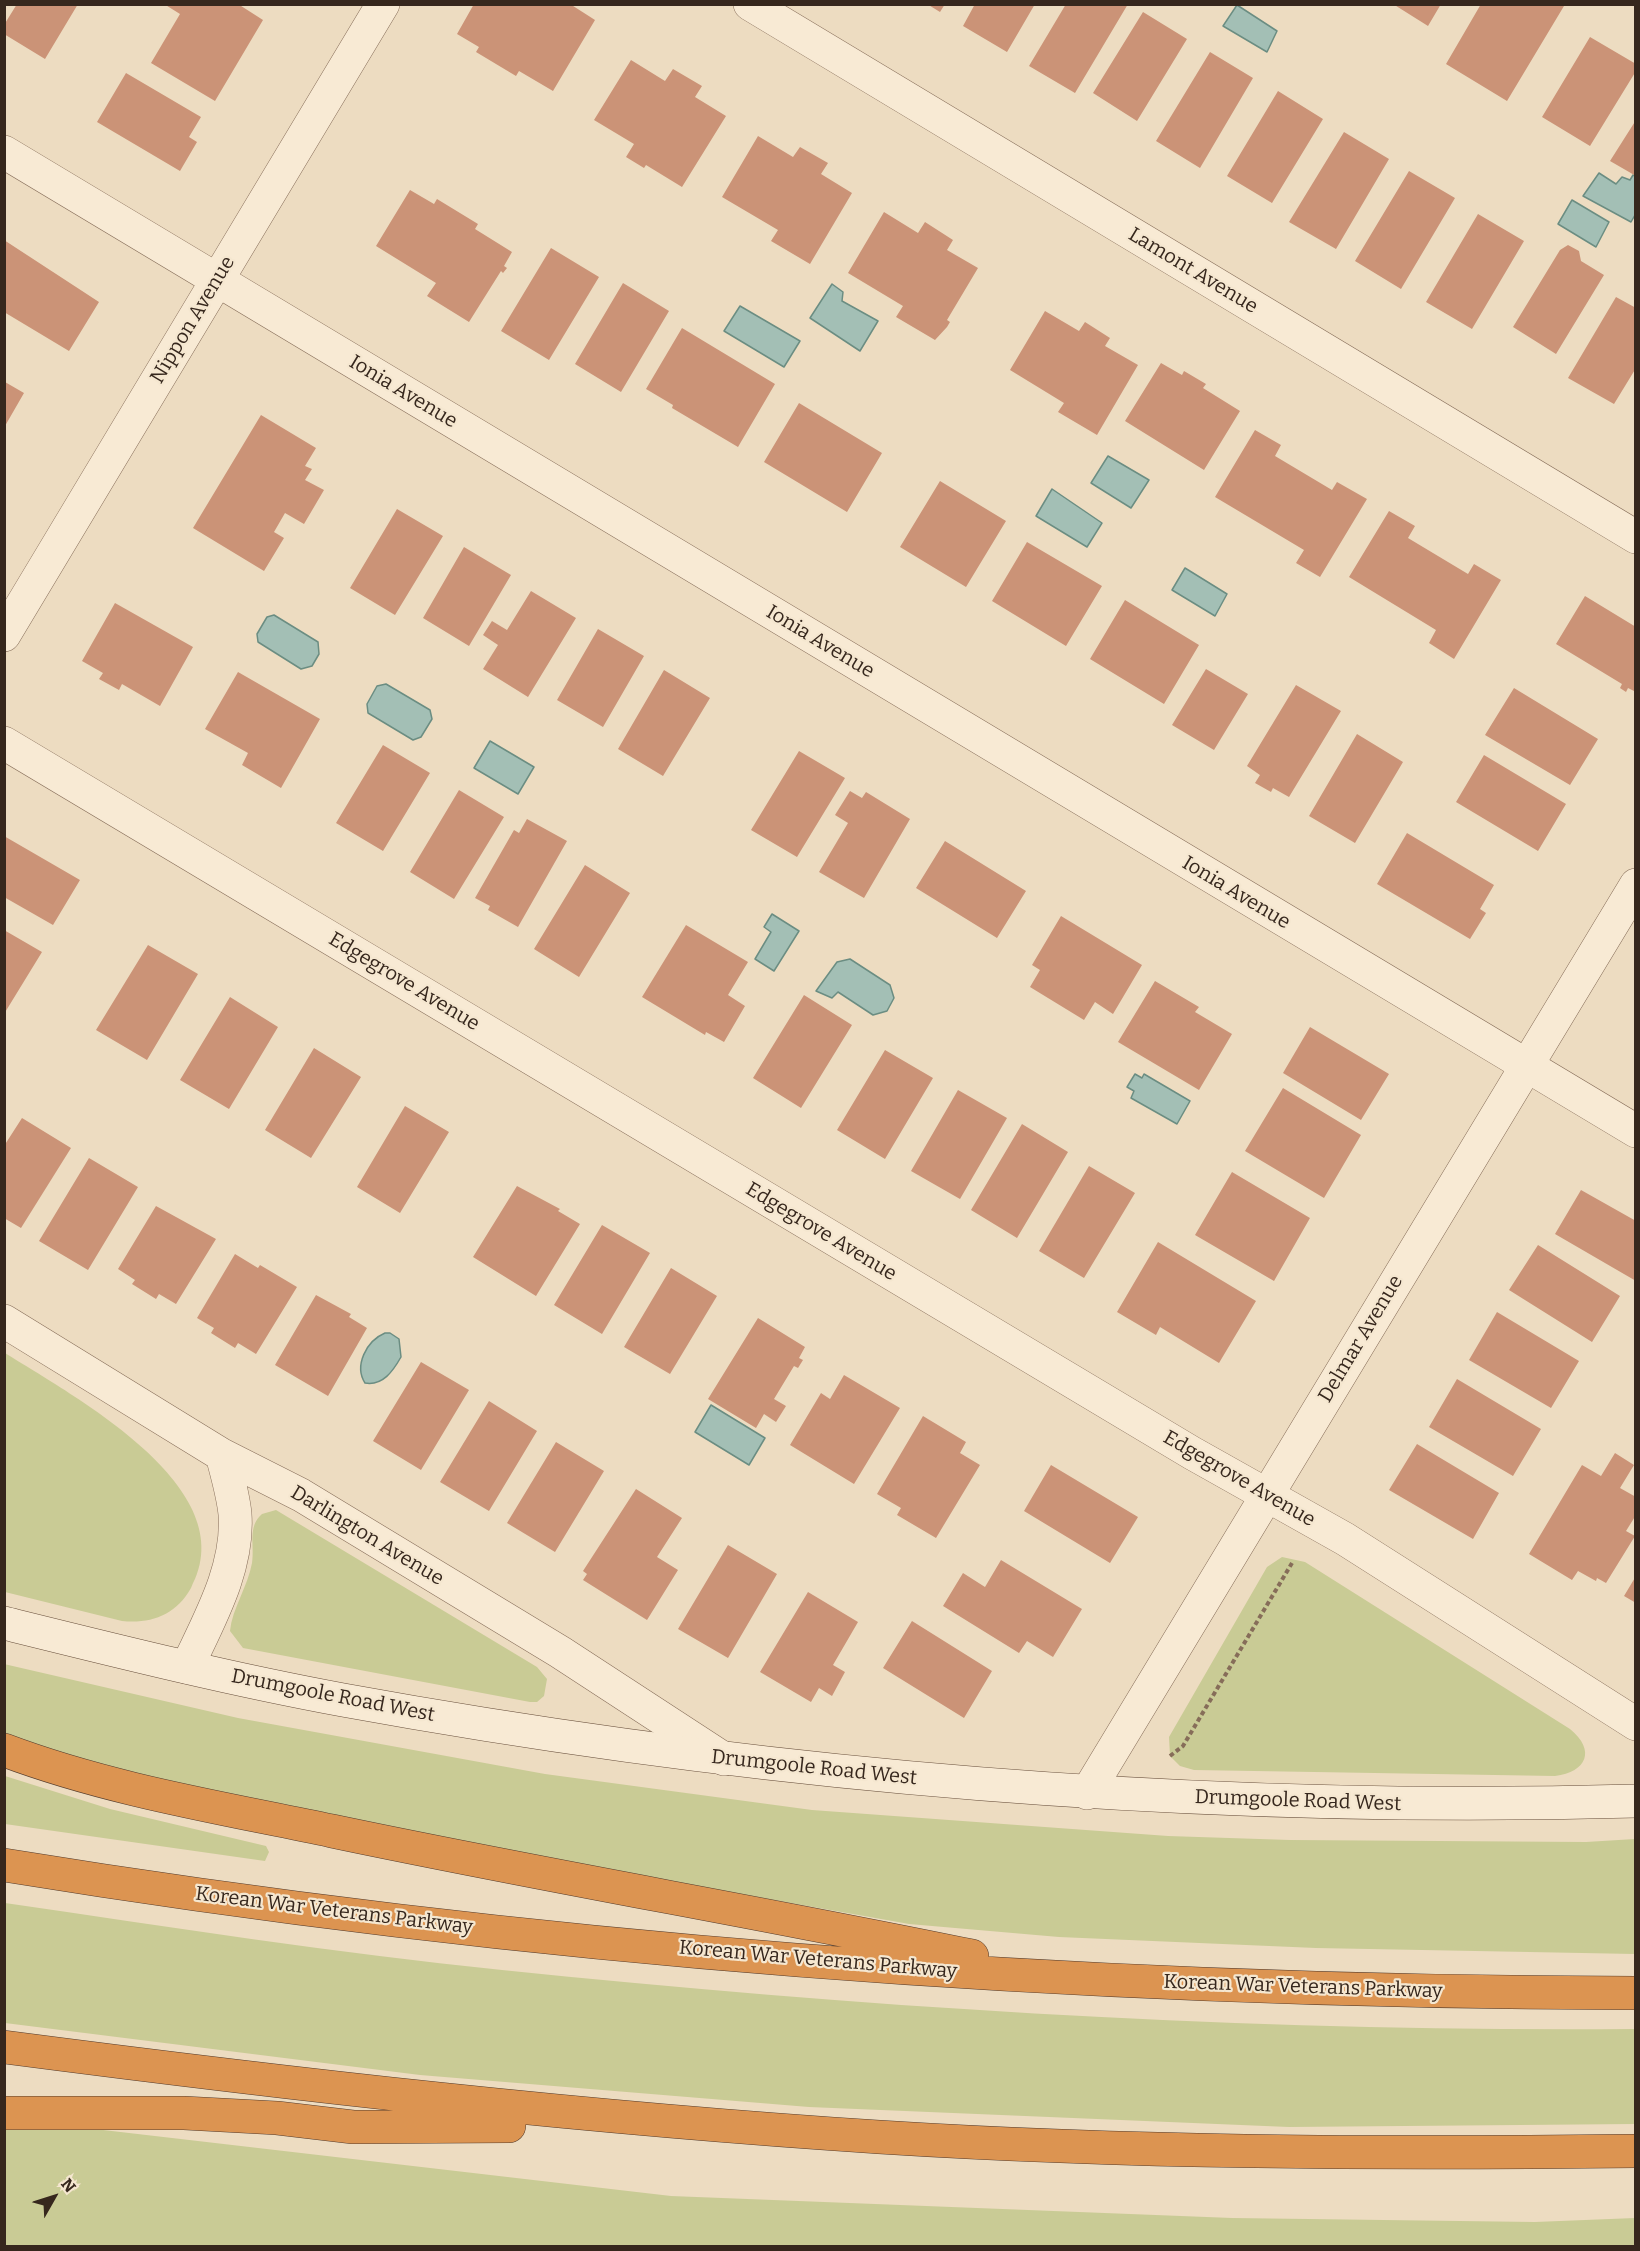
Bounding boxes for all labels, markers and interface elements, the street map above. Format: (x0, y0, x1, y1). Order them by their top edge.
street label: Lamont Avenue (1124, 223, 1262, 319)
street label: Nippon Avenue (146, 252, 240, 388)
street label: Ionia Avenue (345, 350, 461, 434)
street label: Ionia Avenue (762, 600, 878, 684)
street label: Ionia Avenue (1178, 851, 1294, 935)
street label: Edgegrove Avenue (324, 928, 484, 1036)
street label: Edgegrove Avenue (741, 1178, 901, 1286)
street label: Delmar Avenue (1314, 1271, 1408, 1407)
street label: Edgegrove Avenue (1159, 1426, 1319, 1532)
street label: Darlington Avenue (286, 1481, 448, 1591)
street label: Drumgoole Road West (229, 1665, 437, 1727)
street label: Drumgoole Road West (710, 1745, 918, 1791)
street label: Drumgoole Road West (1194, 1785, 1402, 1817)
street label: Korean War Veterans Parkway (194, 1882, 474, 1940)
street label: Korean War Veterans Parkway (678, 1936, 958, 1984)
street label: Korean War Veterans Parkway (1163, 1970, 1443, 2004)
north arrow (24, 2167, 84, 2227)
text: N (57, 2175, 80, 2196)

